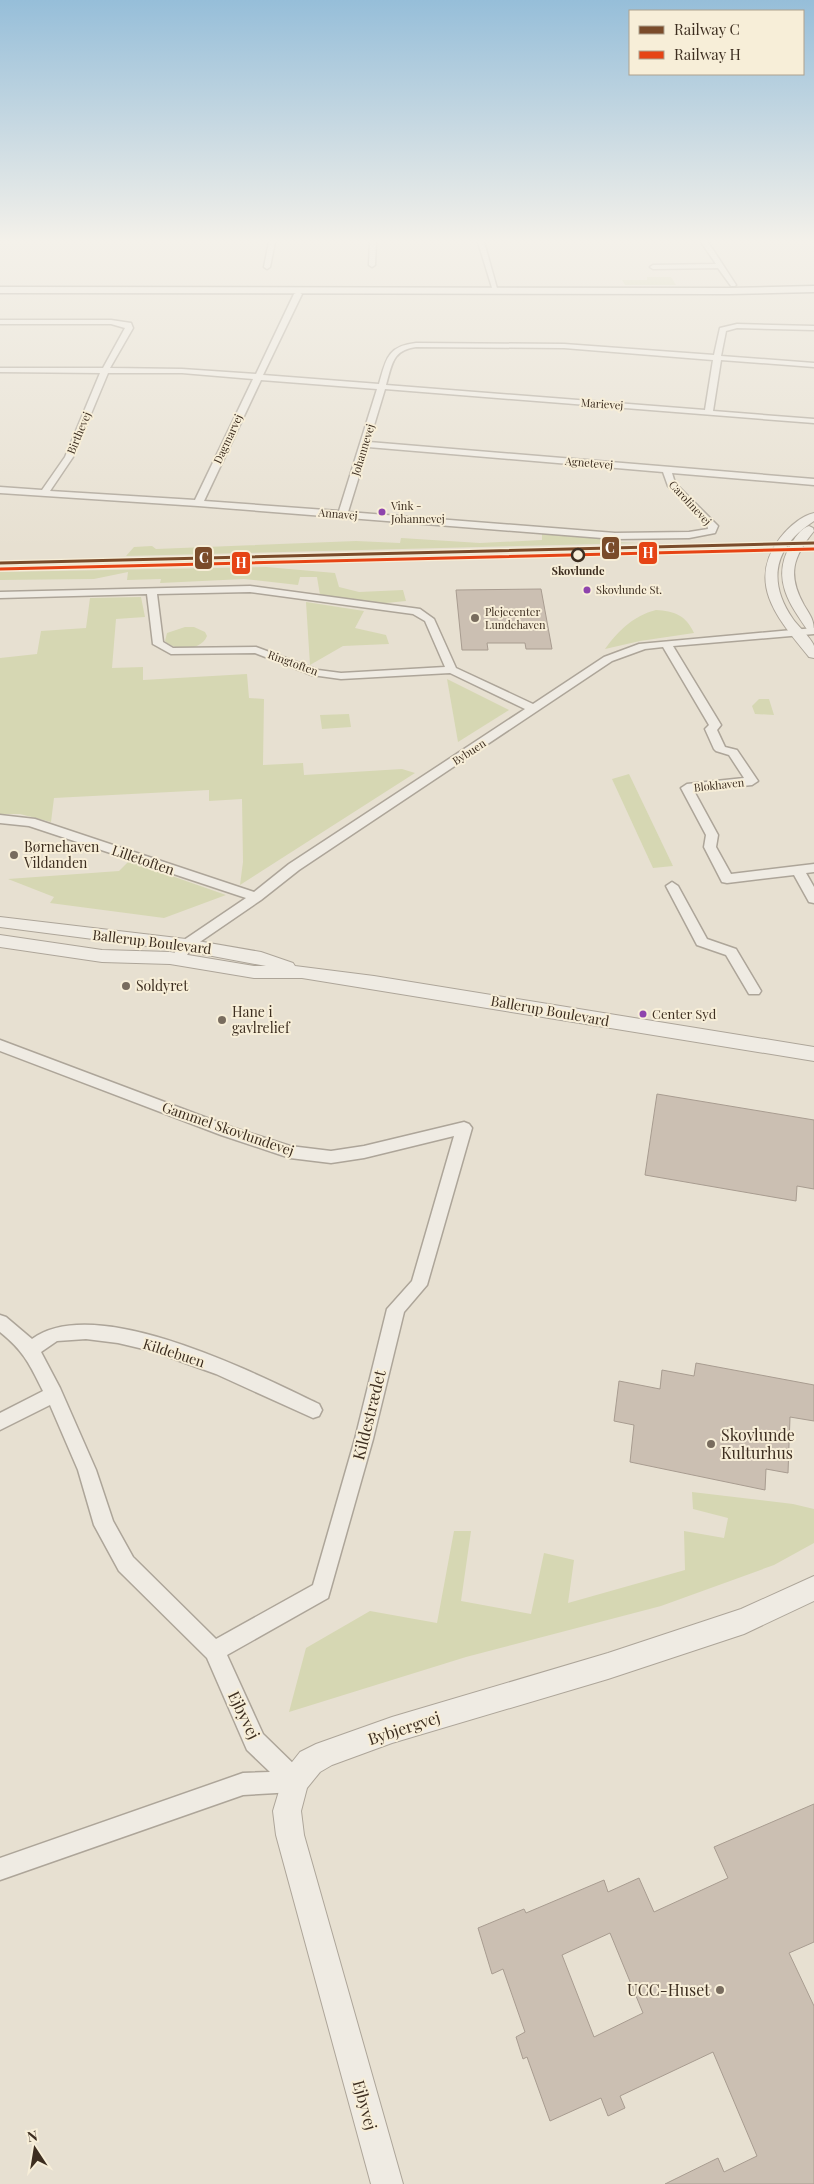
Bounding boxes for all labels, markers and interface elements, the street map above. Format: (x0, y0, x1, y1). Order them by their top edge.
legend (629, 10, 804, 75)
text: Railway C (674, 19, 740, 39)
text: Railway H (674, 44, 741, 64)
street label: Marievej (580, 395, 624, 412)
street label: Birthevej (63, 409, 94, 456)
street label: Dagmarvej (210, 411, 246, 466)
street label: Johannevej (347, 422, 378, 479)
street label: Agnetevej (563, 453, 614, 472)
street label: Carolinevej (666, 477, 715, 528)
place label: Vink - Johannevej (390, 498, 445, 526)
street label: Annavej (317, 504, 358, 523)
marker: Vink - Johannevej (377, 507, 387, 517)
line badge: C (601, 536, 620, 560)
text: C (605, 538, 615, 557)
line badge: H (638, 541, 658, 565)
text: H (642, 543, 654, 562)
line badge: C (194, 546, 213, 570)
text: C (199, 548, 209, 567)
marker: Skovlunde (571, 548, 585, 562)
line badge: H (231, 551, 251, 575)
text: H (235, 553, 247, 572)
place label: Skovlunde (552, 563, 605, 578)
place label: Skovlunde St. (596, 582, 662, 597)
marker: Skovlunde St. (582, 585, 592, 595)
place label: Plejecenter Lundehaven (485, 604, 546, 632)
marker: Plejecenter Lundehaven (469, 612, 481, 624)
street label: Ringtoften (266, 647, 321, 679)
street label: Bybuen (449, 735, 489, 768)
street label: Blokhaven (693, 774, 745, 795)
place label: Børnehaven Vildanden (23, 837, 100, 872)
street label: Lilletoften (109, 840, 178, 879)
marker: Børnehaven Vildanden (8, 849, 20, 861)
street label: Ballerup Boulevard (91, 925, 213, 958)
place label: Soldyret (136, 976, 189, 995)
marker: Soldyret (120, 980, 132, 992)
street label: Ballerup Boulevard (489, 991, 611, 1030)
place label: Hane i gavlrelief (232, 1002, 291, 1037)
place label: Center Syd (652, 1005, 717, 1022)
marker: Center Syd (638, 1009, 648, 1019)
marker: Hane i gavlrelief (216, 1014, 228, 1026)
street label: Gammel Skovlundevej (160, 1097, 297, 1160)
street label: Kildebuen (141, 1334, 208, 1372)
street label: Kildestrædet (347, 1367, 390, 1462)
place label: Skovlunde Kulturhus (721, 1424, 795, 1463)
marker: Skovlunde Kulturhus (705, 1438, 717, 1450)
street label: Ejbyvej (224, 1687, 265, 1742)
street label: Bybjergvej (365, 1706, 443, 1749)
place label: UCC-Huset (627, 1979, 710, 2000)
marker: UCC-Huset (714, 1984, 726, 1996)
street label: Ejbyvej (349, 2078, 382, 2132)
north arrow (10, 2124, 60, 2174)
text: N (25, 2125, 39, 2146)

